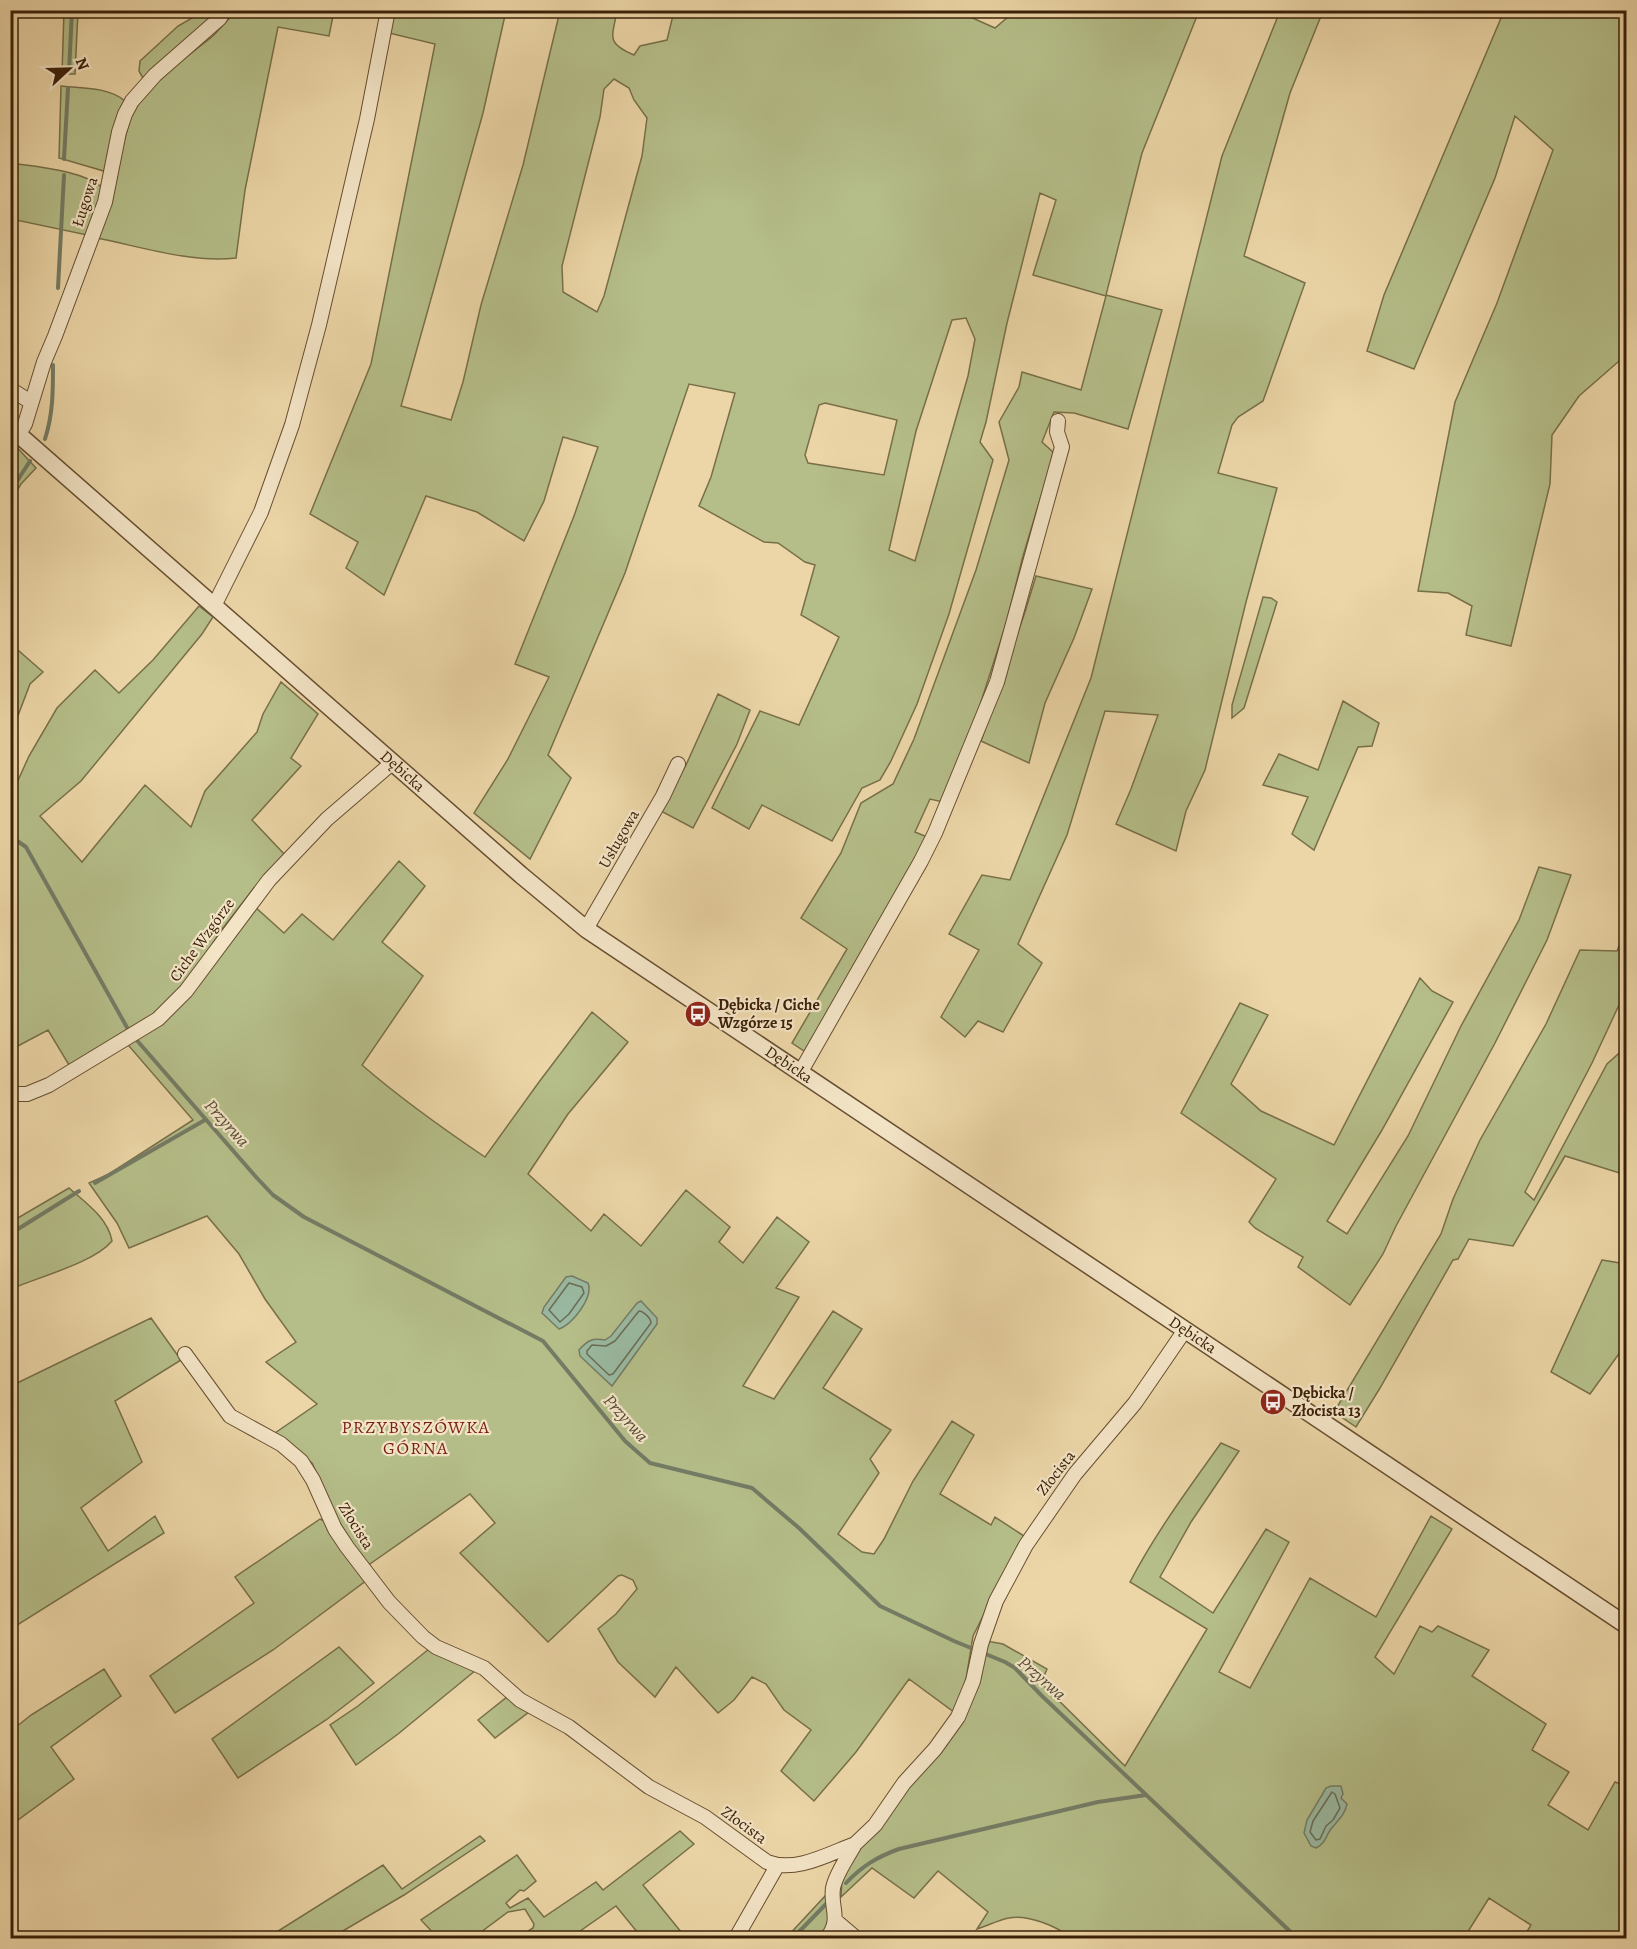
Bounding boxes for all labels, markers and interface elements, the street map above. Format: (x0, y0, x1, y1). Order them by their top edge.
north arrow (39, 39, 99, 99)
text: N (70, 54, 94, 74)
street label: Ługowa (67, 174, 104, 230)
street label: Dębicka (375, 745, 430, 797)
street label: Usługowa (593, 805, 645, 872)
street label: Ciche Wzgórze (164, 894, 240, 986)
place label: Dębicka / Ciche Wzgórze 15 (717, 994, 820, 1034)
bus stop icon: Dębicka / Ciche Wzgórze 15 (683, 999, 713, 1029)
street label: Dębicka (761, 1041, 817, 1089)
water label: Przyrwa (199, 1094, 255, 1152)
street label: Dębicka (1164, 1311, 1221, 1359)
place label: Dębicka / Złocista 13 (1292, 1382, 1361, 1422)
bus stop icon: Dębicka / Złocista 13 (1258, 1387, 1288, 1417)
water label: Przyrwa (598, 1389, 654, 1447)
district label: PRZYBYSZÓWKA GÓRNA (341, 1415, 491, 1460)
street label: Złocista (1031, 1445, 1081, 1500)
street label: Złocista (333, 1498, 379, 1554)
water label: Przyrwa (1013, 1650, 1071, 1706)
street label: Złocista (717, 1801, 772, 1849)

